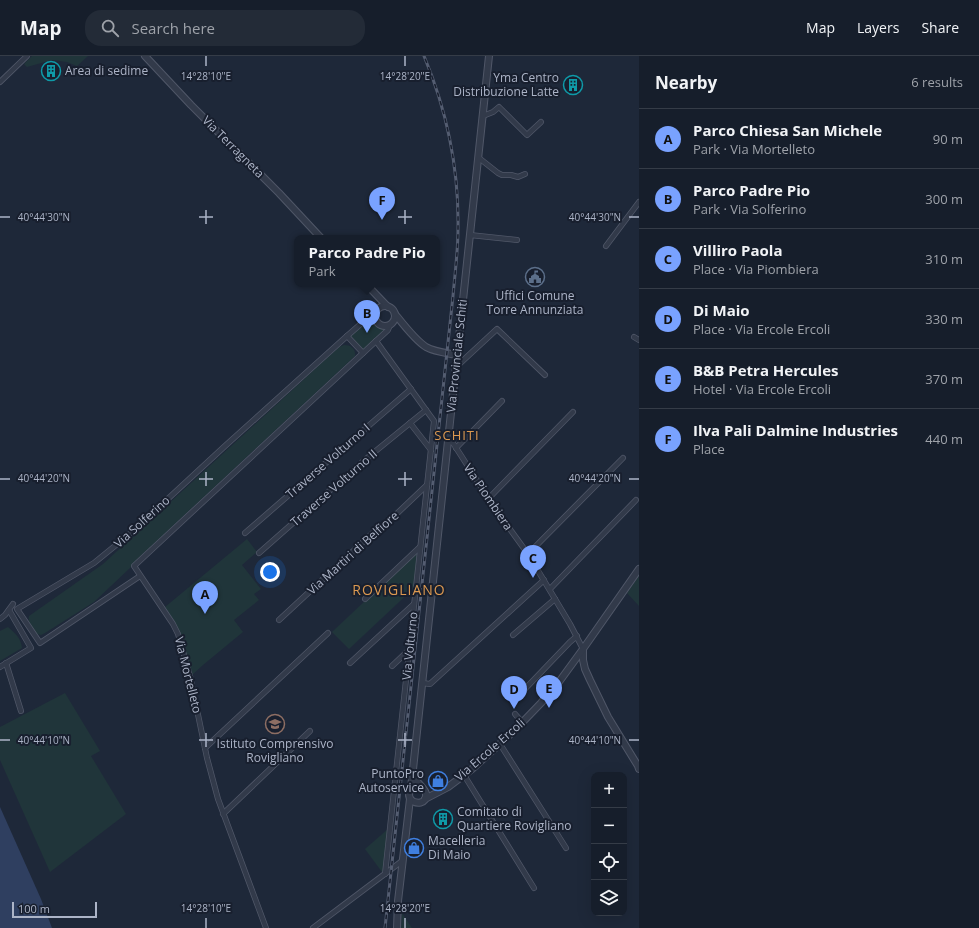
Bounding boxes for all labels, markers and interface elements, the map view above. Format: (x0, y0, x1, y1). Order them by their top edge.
search box (85, 10, 365, 46)
text: Map (20, 15, 61, 41)
icon: search (99, 17, 121, 39)
text: Search here (131, 18, 215, 38)
text: Map (806, 18, 835, 37)
text: Layers (857, 18, 899, 37)
text: Share (921, 18, 959, 37)
building icon: Area di sedime (40, 60, 62, 82)
place label: Area di sedime (65, 62, 148, 79)
text: 14°28'10"E (181, 69, 231, 83)
text: 14°28'20"E (380, 69, 430, 83)
place label: Yma Centro Distribuzione Latte (453, 69, 559, 100)
text: Nearby (655, 71, 717, 94)
text: 6 results (911, 73, 963, 91)
building icon: Yma Centro Distribuzione Latte (562, 74, 584, 96)
street label: Via Terragneta (199, 112, 268, 181)
text: Parco Chiesa San Michele (693, 120, 882, 140)
text: A (664, 130, 672, 148)
text: 90 m (933, 130, 963, 148)
text: Park · Via Mortelleto (693, 140, 815, 158)
text: Parco Padre Pio (693, 180, 810, 200)
pin: F (369, 187, 395, 220)
text: B (664, 190, 672, 208)
text: 300 m (925, 190, 963, 208)
text: Park · Via Solferino (693, 200, 806, 218)
text: 40°44'30"N (18, 210, 70, 224)
text: 40°44'30"N (569, 210, 621, 224)
popup (294, 235, 440, 287)
text: Villiro Paola (693, 240, 782, 260)
text: Parco Padre Pio (308, 242, 426, 262)
text: C (664, 250, 672, 268)
text: 310 m (925, 250, 963, 268)
text: Place · Via Piombiera (693, 260, 819, 278)
text: Park (308, 262, 336, 280)
public building icon: Uffici Comune Torre Annunziata (524, 266, 546, 288)
place label: Uffici Comune Torre Annunziata (487, 287, 583, 318)
street label: Via Provinciale Schiti (442, 298, 471, 414)
pin: B (354, 300, 380, 333)
text: Di Maio (693, 300, 750, 320)
text: D (663, 310, 673, 328)
text: 330 m (925, 310, 963, 328)
text: Place · Via Ercole Ercoli (693, 320, 830, 338)
text: B&B Petra Hercules (693, 360, 838, 380)
text: E (664, 370, 672, 388)
text: 370 m (925, 370, 963, 388)
text: Hotel · Via Ercole Ercoli (693, 380, 831, 398)
street label: Traverse Volturno I (282, 419, 373, 502)
text: Ilva Pali Dalmine Industries (693, 420, 898, 440)
district label: SCHITI (434, 426, 480, 444)
text: F (664, 430, 672, 448)
text: 440 m (925, 430, 963, 448)
text: Place (693, 440, 725, 458)
street label: Traverse Volturno II (287, 445, 381, 530)
street label: Via Piombiera (460, 460, 517, 533)
text: 40°44'20"N (18, 471, 70, 485)
text: 40°44'20"N (569, 471, 621, 485)
street label: Via Solferino (110, 492, 173, 551)
street label: Via Martiri di Belfiore (303, 507, 402, 598)
pin: C (520, 545, 546, 578)
your location (260, 562, 280, 582)
district label: ROVIGLIANO (352, 580, 446, 599)
pin: A (192, 581, 218, 614)
street label: Via Volturno (397, 611, 422, 681)
street label: Via Mortelleto (171, 635, 206, 715)
pin: E (536, 675, 562, 708)
pin: D (501, 676, 527, 709)
school or university icon: Istituto Comprensivo Rovigliano (264, 713, 286, 735)
street label: Via Ercole Ercoli (451, 714, 528, 785)
text: 40°44'10"N (18, 733, 70, 747)
text: 40°44'10"N (569, 733, 621, 747)
place label: Istituto Comprensivo Rovigliano (217, 735, 333, 766)
place label: PuntoPro Autoservice (359, 765, 424, 796)
shop icon: PuntoPro Autoservice (427, 770, 449, 792)
map controls (591, 772, 627, 916)
button: + (591, 772, 627, 808)
place label: Comitato di Quartiere Rovigliano (457, 803, 572, 834)
building icon: Comitato di Quartiere Rovigliano (432, 808, 454, 830)
button: − (591, 808, 627, 844)
place label: Macelleria Di Maio (428, 832, 485, 863)
shop icon: Macelleria Di Maio (403, 837, 425, 859)
button: locate (591, 844, 627, 880)
button: layers (591, 880, 627, 916)
scale bar (12, 900, 97, 919)
text: 100 m (18, 901, 50, 916)
text: 14°28'10"E (181, 901, 231, 915)
text: 14°28'20"E (380, 901, 430, 915)

